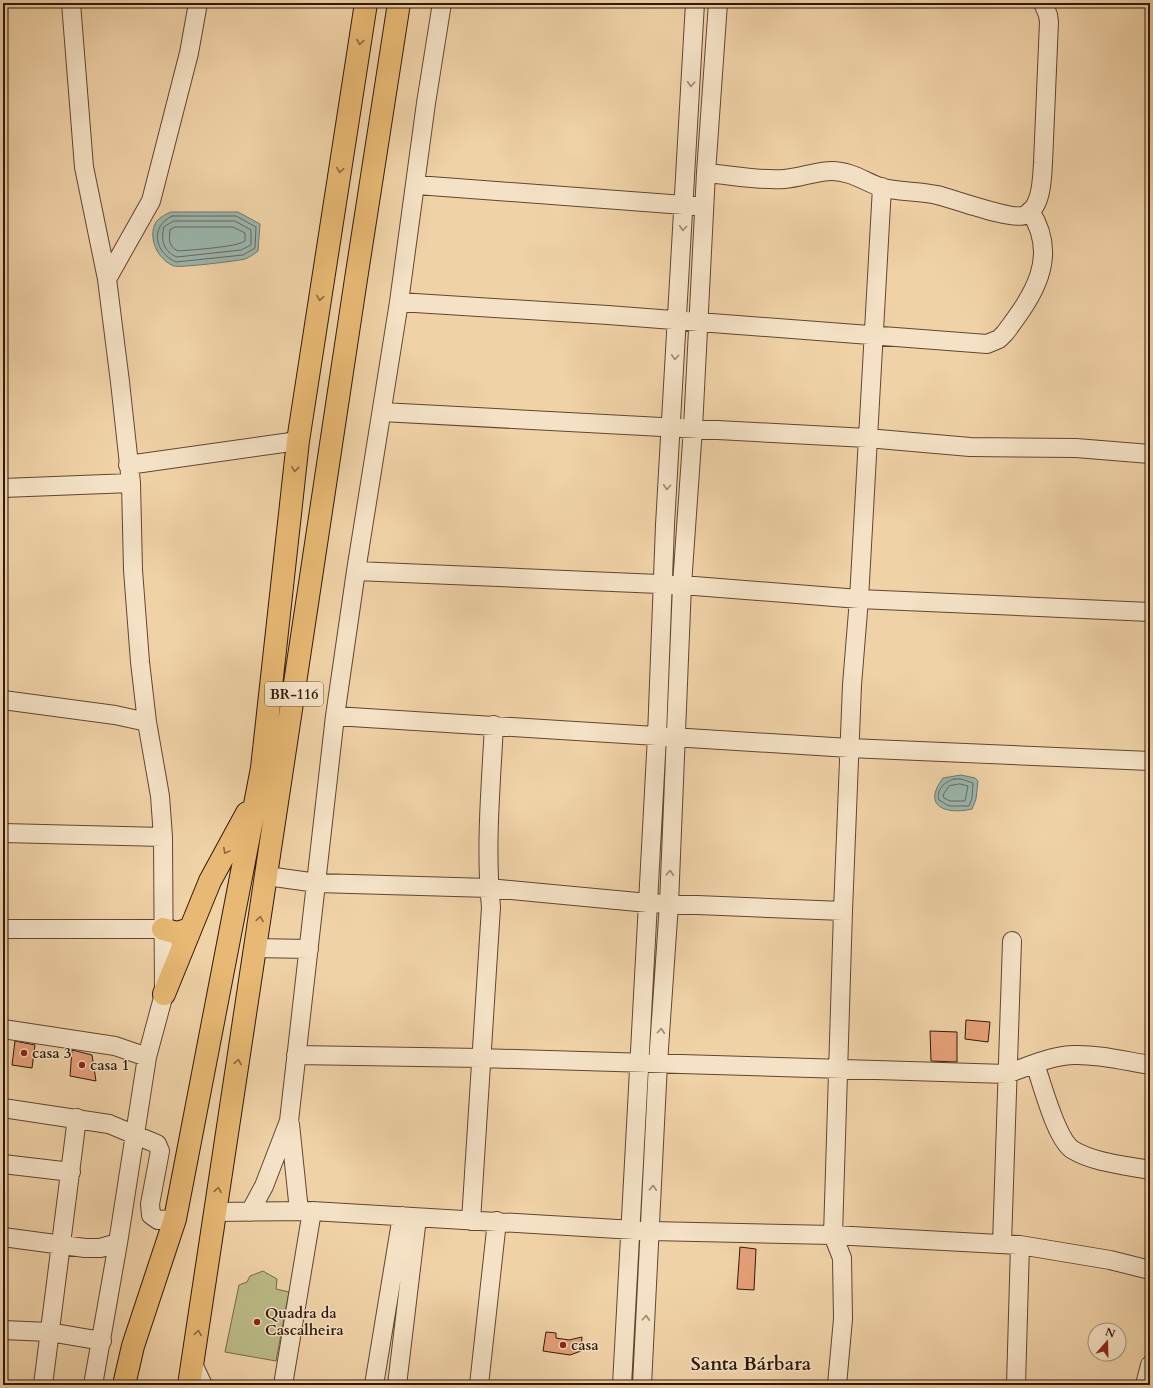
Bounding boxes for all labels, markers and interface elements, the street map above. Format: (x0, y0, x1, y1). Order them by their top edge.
one-way arrow (356, 38, 365, 45)
one-way arrow (687, 81, 695, 87)
one-way arrow (336, 167, 345, 173)
one-way arrow (679, 225, 687, 231)
one-way arrow (316, 295, 325, 302)
one-way arrow (670, 354, 679, 360)
one-way arrow (291, 466, 300, 472)
one-way arrow (663, 484, 672, 490)
road number: BR-116 (265, 682, 323, 706)
one-way arrow (223, 847, 231, 855)
one-way arrow (666, 870, 675, 876)
one-way arrow (255, 916, 264, 922)
one-way arrow (656, 1027, 665, 1034)
place label: casa 3 (32, 1043, 72, 1063)
marker: casa 3 (19, 1048, 29, 1058)
place label: casa 1 (90, 1055, 129, 1075)
one-way arrow (233, 1059, 242, 1065)
marker: casa 1 (77, 1060, 87, 1070)
one-way arrow (648, 1185, 657, 1191)
one-way arrow (213, 1187, 222, 1193)
place label: Quadra da Cascalheira (265, 1303, 344, 1340)
one-way arrow (641, 1315, 650, 1321)
marker: Quadra da Cascalheira (252, 1317, 262, 1327)
north arrow (1087, 1322, 1127, 1362)
text: N (1103, 1324, 1118, 1342)
one-way arrow (193, 1330, 202, 1336)
place label: casa (571, 1335, 599, 1355)
marker: casa (558, 1340, 568, 1350)
district label: Santa Bárbara (691, 1351, 812, 1377)

